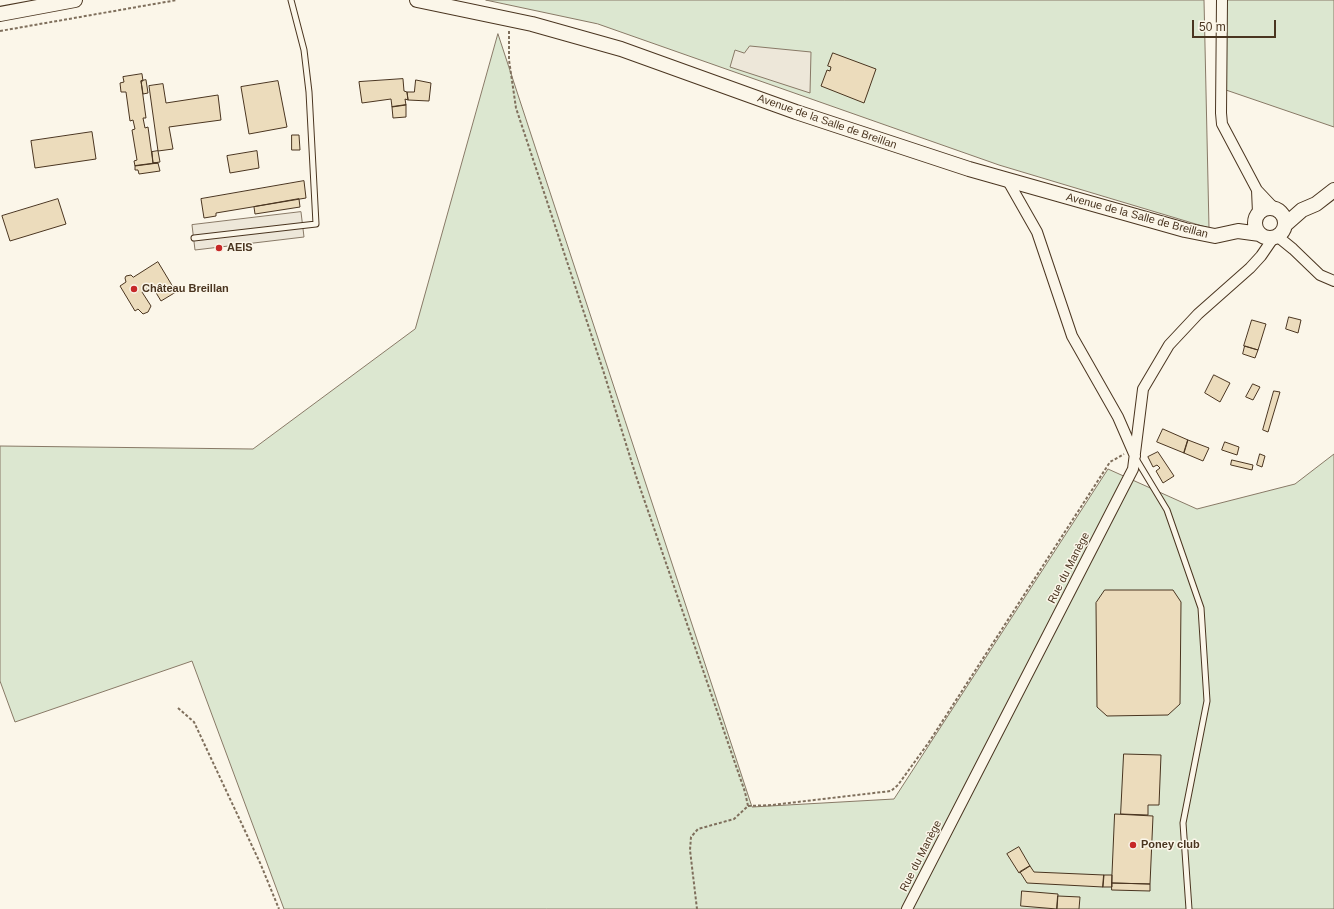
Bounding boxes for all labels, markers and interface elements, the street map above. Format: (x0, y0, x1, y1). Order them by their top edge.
scale bar (1194, 12, 1278, 38)
text: 50 m (1199, 20, 1226, 34)
street label: Avenue de la Salle de Breillan (756, 92, 898, 152)
street label: Avenue de la Salle de Breillan (1065, 191, 1209, 241)
place label: AEIS (227, 241, 253, 255)
marker: AEIS (214, 243, 224, 253)
place label: Château Breillan (142, 282, 229, 296)
marker: Château Breillan (129, 284, 139, 294)
street label: Rue du Manège (1045, 530, 1093, 606)
street label: Rue du Manège (897, 818, 945, 894)
place label: Poney club (1141, 838, 1200, 852)
marker: Poney club (1128, 840, 1138, 850)

